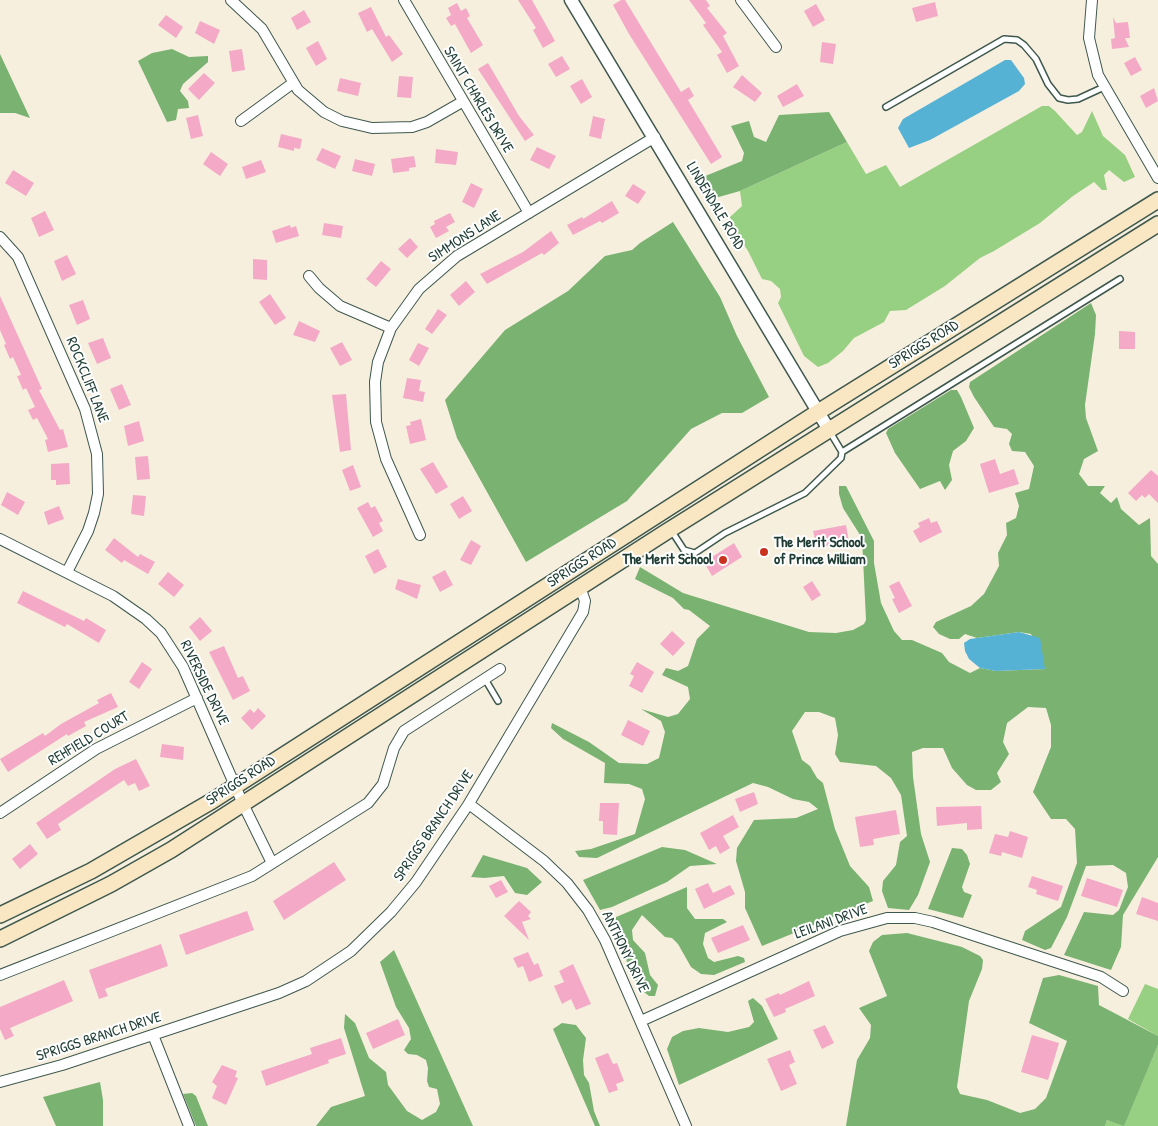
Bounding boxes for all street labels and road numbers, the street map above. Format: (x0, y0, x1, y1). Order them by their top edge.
street label: SAINT CHARLES DRIVE (439, 44, 517, 156)
street label: LINDENDALE ROAD (682, 159, 748, 253)
street label: SIMMONS LANE (426, 207, 504, 267)
street label: SPRIGGS ROAD (886, 316, 962, 374)
street label: ROCKCLIFF LANE (62, 335, 112, 425)
street label: SPRIGGS ROAD (544, 534, 620, 592)
street label: RIVERSIDE DRIVE (176, 638, 232, 728)
street label: REHFIELD COURT (45, 708, 133, 770)
street label: SPRIGGS ROAD (203, 752, 279, 810)
street label: SPRIGGS BRANCH DRIVE (390, 767, 478, 885)
street label: LEILANI DRIVE (792, 901, 870, 943)
street label: ANTHONY DRIVE (598, 908, 652, 996)
street label: SPRIGGS BRANCH DRIVE (34, 1008, 164, 1066)

